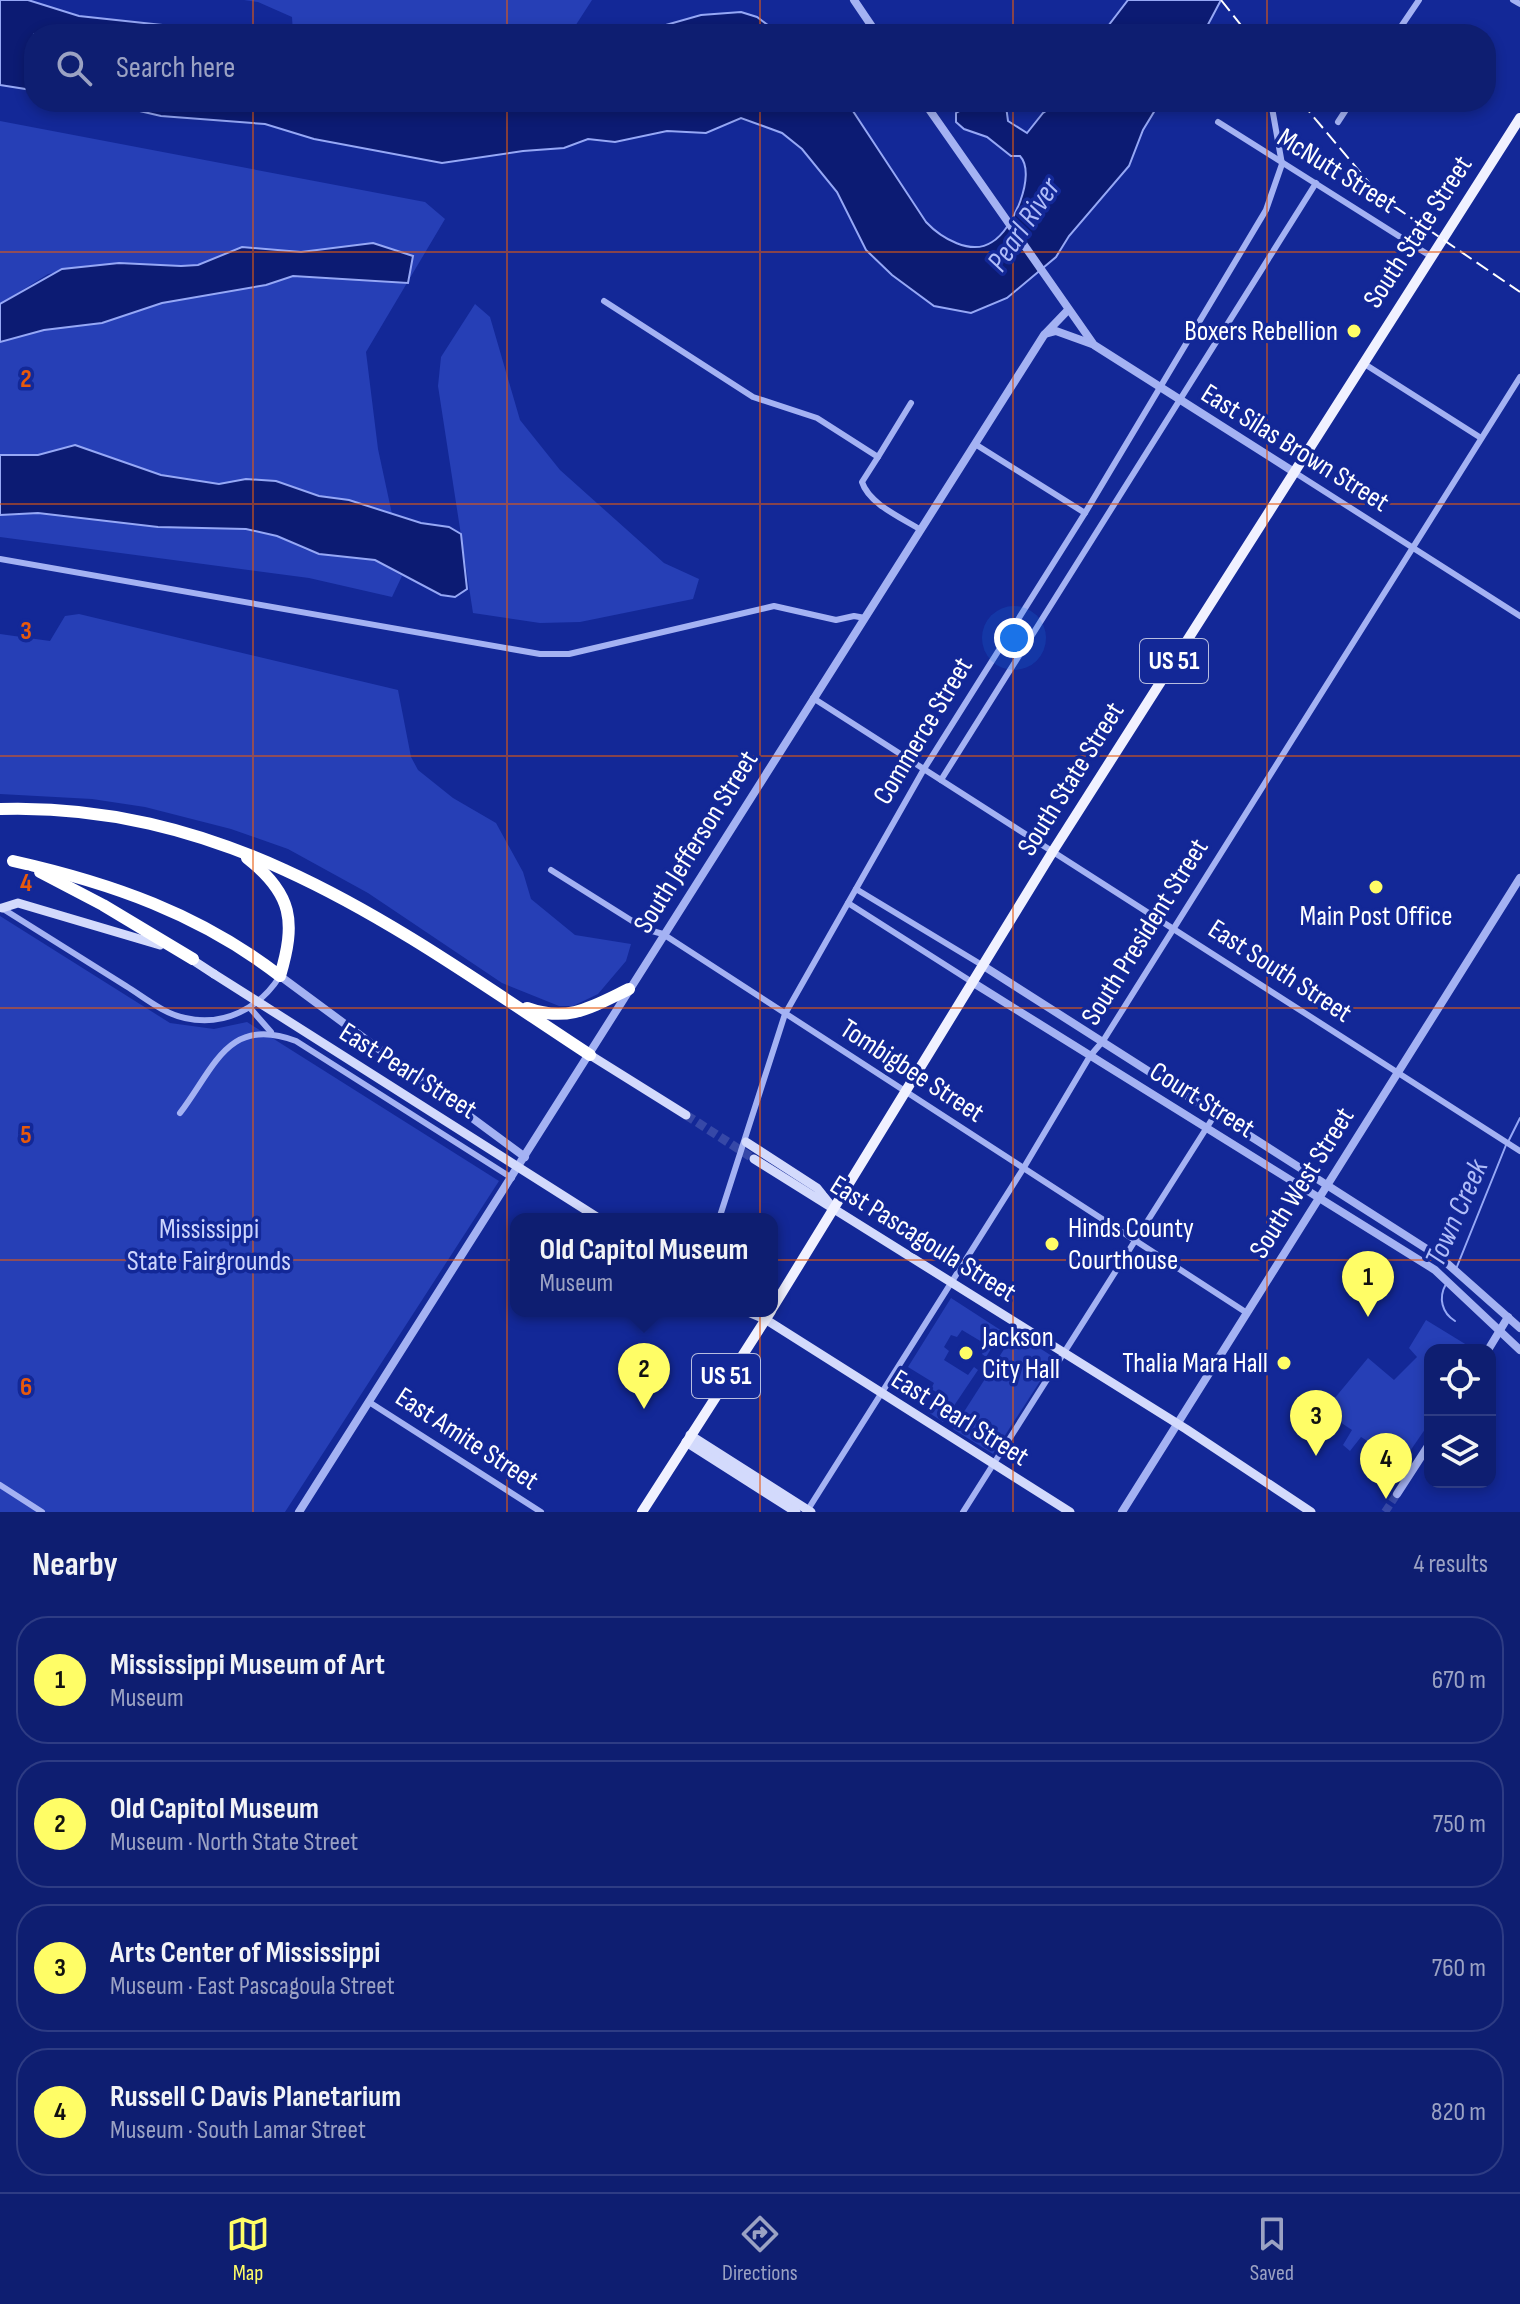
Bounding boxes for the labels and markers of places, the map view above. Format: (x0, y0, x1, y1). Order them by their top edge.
place label: Boxers Rebellion (1184, 315, 1338, 348)
marker: Boxers Rebellion (1345, 322, 1363, 340)
marker: Main Post Office (1367, 878, 1385, 896)
place label: Main Post Office (1300, 900, 1452, 933)
place label: Hinds County Courthouse (1068, 1212, 1194, 1277)
marker: Hinds County Courthouse (1043, 1235, 1061, 1253)
pin: 1 (1342, 1251, 1394, 1317)
place label: Jackson City Hall (981, 1321, 1060, 1386)
pin: 2 (618, 1343, 670, 1409)
marker: Jackson City Hall (957, 1344, 975, 1362)
place label: Thalia Mara Hall (1122, 1347, 1268, 1380)
marker: Thalia Mara Hall (1275, 1354, 1293, 1372)
pin: 3 (1290, 1390, 1342, 1456)
pin: 4 (1360, 1433, 1412, 1499)

